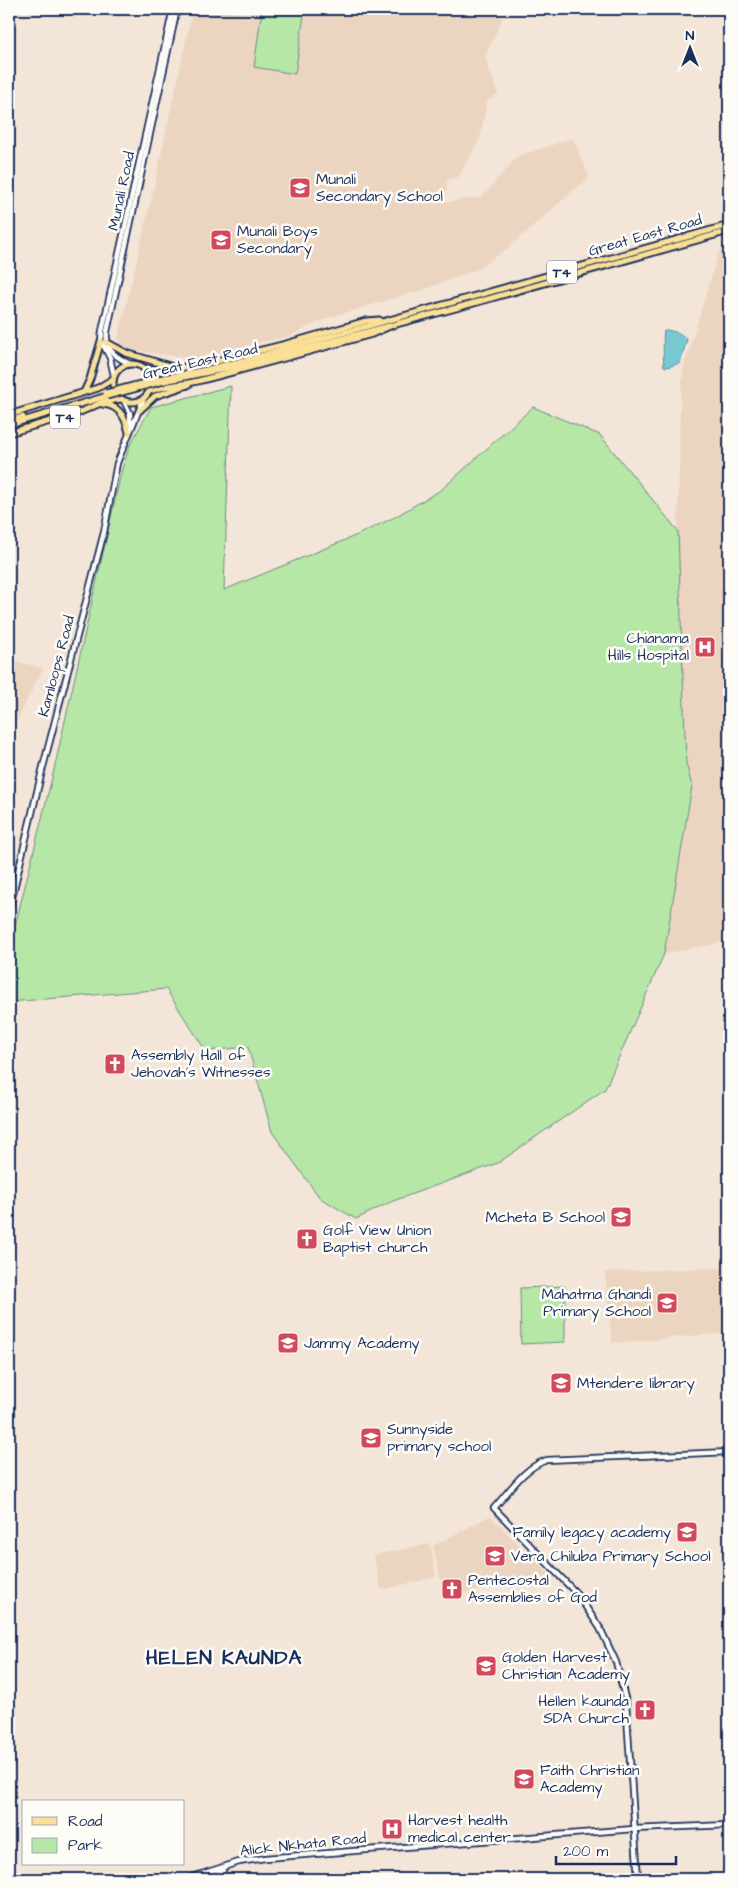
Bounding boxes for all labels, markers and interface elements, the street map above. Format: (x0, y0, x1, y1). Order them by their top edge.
north arrow (666, 22, 716, 72)
text: N (686, 26, 695, 46)
street label: Munali Road (103, 149, 140, 233)
place label: Munali Secondary School (316, 169, 443, 208)
school or university icon: Munali Secondary School (288, 176, 312, 200)
street label: Great East Road (586, 209, 705, 262)
place label: Munali Boys Secondary (237, 221, 318, 260)
school or university icon: Munali Boys Secondary (209, 228, 233, 252)
road number: T4 (547, 260, 577, 284)
street label: Great East Road (141, 338, 260, 385)
road number: T4 (50, 406, 80, 428)
street label: Kamloops Road (33, 613, 80, 719)
place label: Chianama Hills Hospital (608, 628, 689, 666)
hospital icon: Chianama Hills Hospital (693, 635, 717, 659)
place label: Assembly Hall of Jehovah's Witnesses (131, 1045, 271, 1083)
church icon: Assembly Hall of Jehovah's Witnesses (103, 1052, 127, 1076)
school or university icon: Mcheta B School (609, 1205, 633, 1229)
place label: Mcheta B School (485, 1207, 605, 1228)
place label: Golf View Union Baptist church (323, 1220, 432, 1258)
church icon: Golf View Union Baptist church (295, 1227, 319, 1251)
place label: Mahatma Ghandi Primary School (542, 1284, 652, 1323)
school or university icon: Mahatma Ghandi Primary School (655, 1291, 679, 1315)
school or university icon: Jammy Academy (276, 1331, 300, 1355)
place label: Jammy Academy (304, 1333, 420, 1355)
school or university icon: Mtendere library (549, 1371, 573, 1395)
place label: Mtendere library (577, 1373, 695, 1395)
place label: Sunnyside primary school (387, 1419, 491, 1458)
school or university icon: Sunnyside primary school (359, 1426, 383, 1450)
school or university icon: Family legacy academy (675, 1520, 699, 1544)
place label: Family legacy academy (512, 1522, 671, 1544)
school or university icon: Vera Chiluba Primary School (483, 1544, 507, 1568)
place label: Vera Chiluba Primary School (511, 1546, 711, 1568)
place label: Pentecostal Assemblies of God (468, 1570, 597, 1608)
church icon: Pentecostal Assemblies of God (440, 1577, 464, 1601)
district label: HELEN KAUNDA (146, 1644, 302, 1672)
place label: Golden Harvest Christian Academy (502, 1647, 630, 1686)
school or university icon: Golden Harvest Christian Academy (474, 1654, 498, 1678)
place label: Hellen kaunda SDA Church (538, 1691, 630, 1729)
church icon: Hellen kaunda SDA Church (633, 1698, 657, 1722)
place label: Faith Christian Academy (540, 1760, 640, 1799)
school or university icon: Faith Christian Academy (512, 1767, 536, 1791)
legend (22, 1800, 185, 1866)
place label: Harvest health medical center (408, 1810, 511, 1848)
text: Road (68, 1811, 103, 1832)
hospital icon: Harvest health medical center (380, 1817, 404, 1841)
street label: Alick Nkhata Road (239, 1827, 367, 1862)
scale bar (556, 1833, 676, 1865)
text: Park (68, 1835, 103, 1856)
text: 200 m (563, 1841, 609, 1862)

